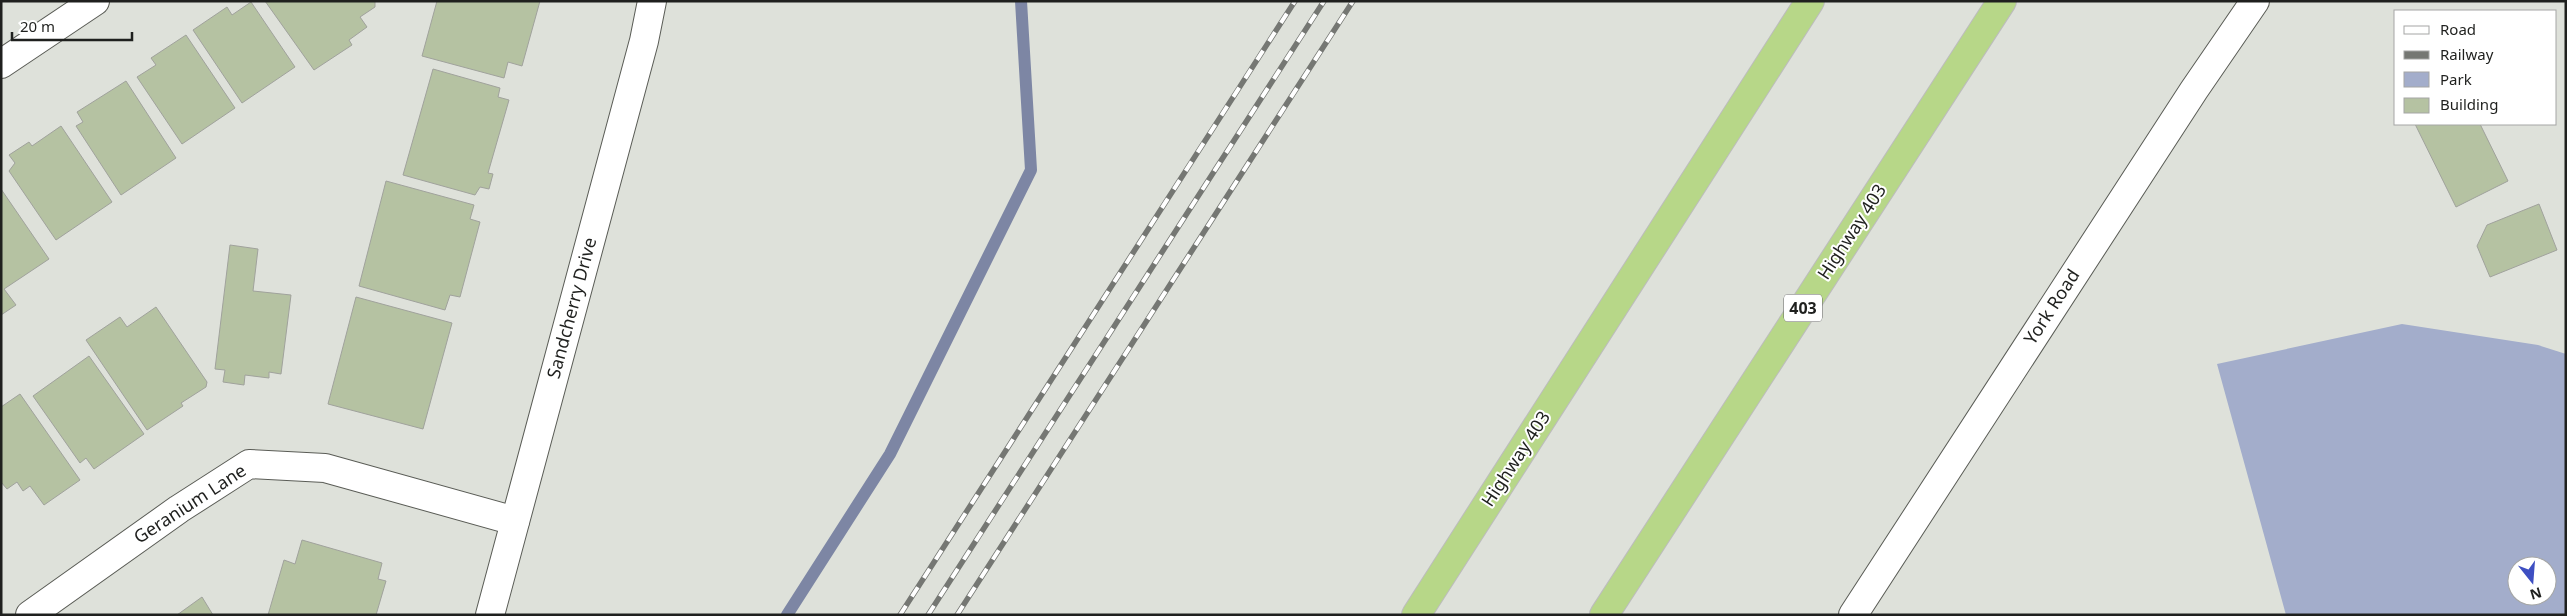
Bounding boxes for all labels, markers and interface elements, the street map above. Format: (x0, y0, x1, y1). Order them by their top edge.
scale bar (12, 10, 132, 42)
legend (2394, 10, 2557, 125)
text: 20 m (20, 16, 55, 36)
text: Road (2440, 19, 2476, 39)
text: Railway (2440, 44, 2494, 64)
text: Park (2440, 69, 2472, 89)
text: Building (2440, 94, 2498, 114)
street label: Highway 403 (1811, 179, 1891, 284)
street label: Sandcherry Drive (541, 234, 601, 381)
street label: York Road (2018, 264, 2084, 349)
road number: 403 (1784, 294, 1822, 322)
street label: Highway 403 (1475, 406, 1555, 511)
street label: Geranium Lane (129, 458, 250, 549)
north arrow (2507, 556, 2557, 606)
text: N (2528, 583, 2544, 605)

